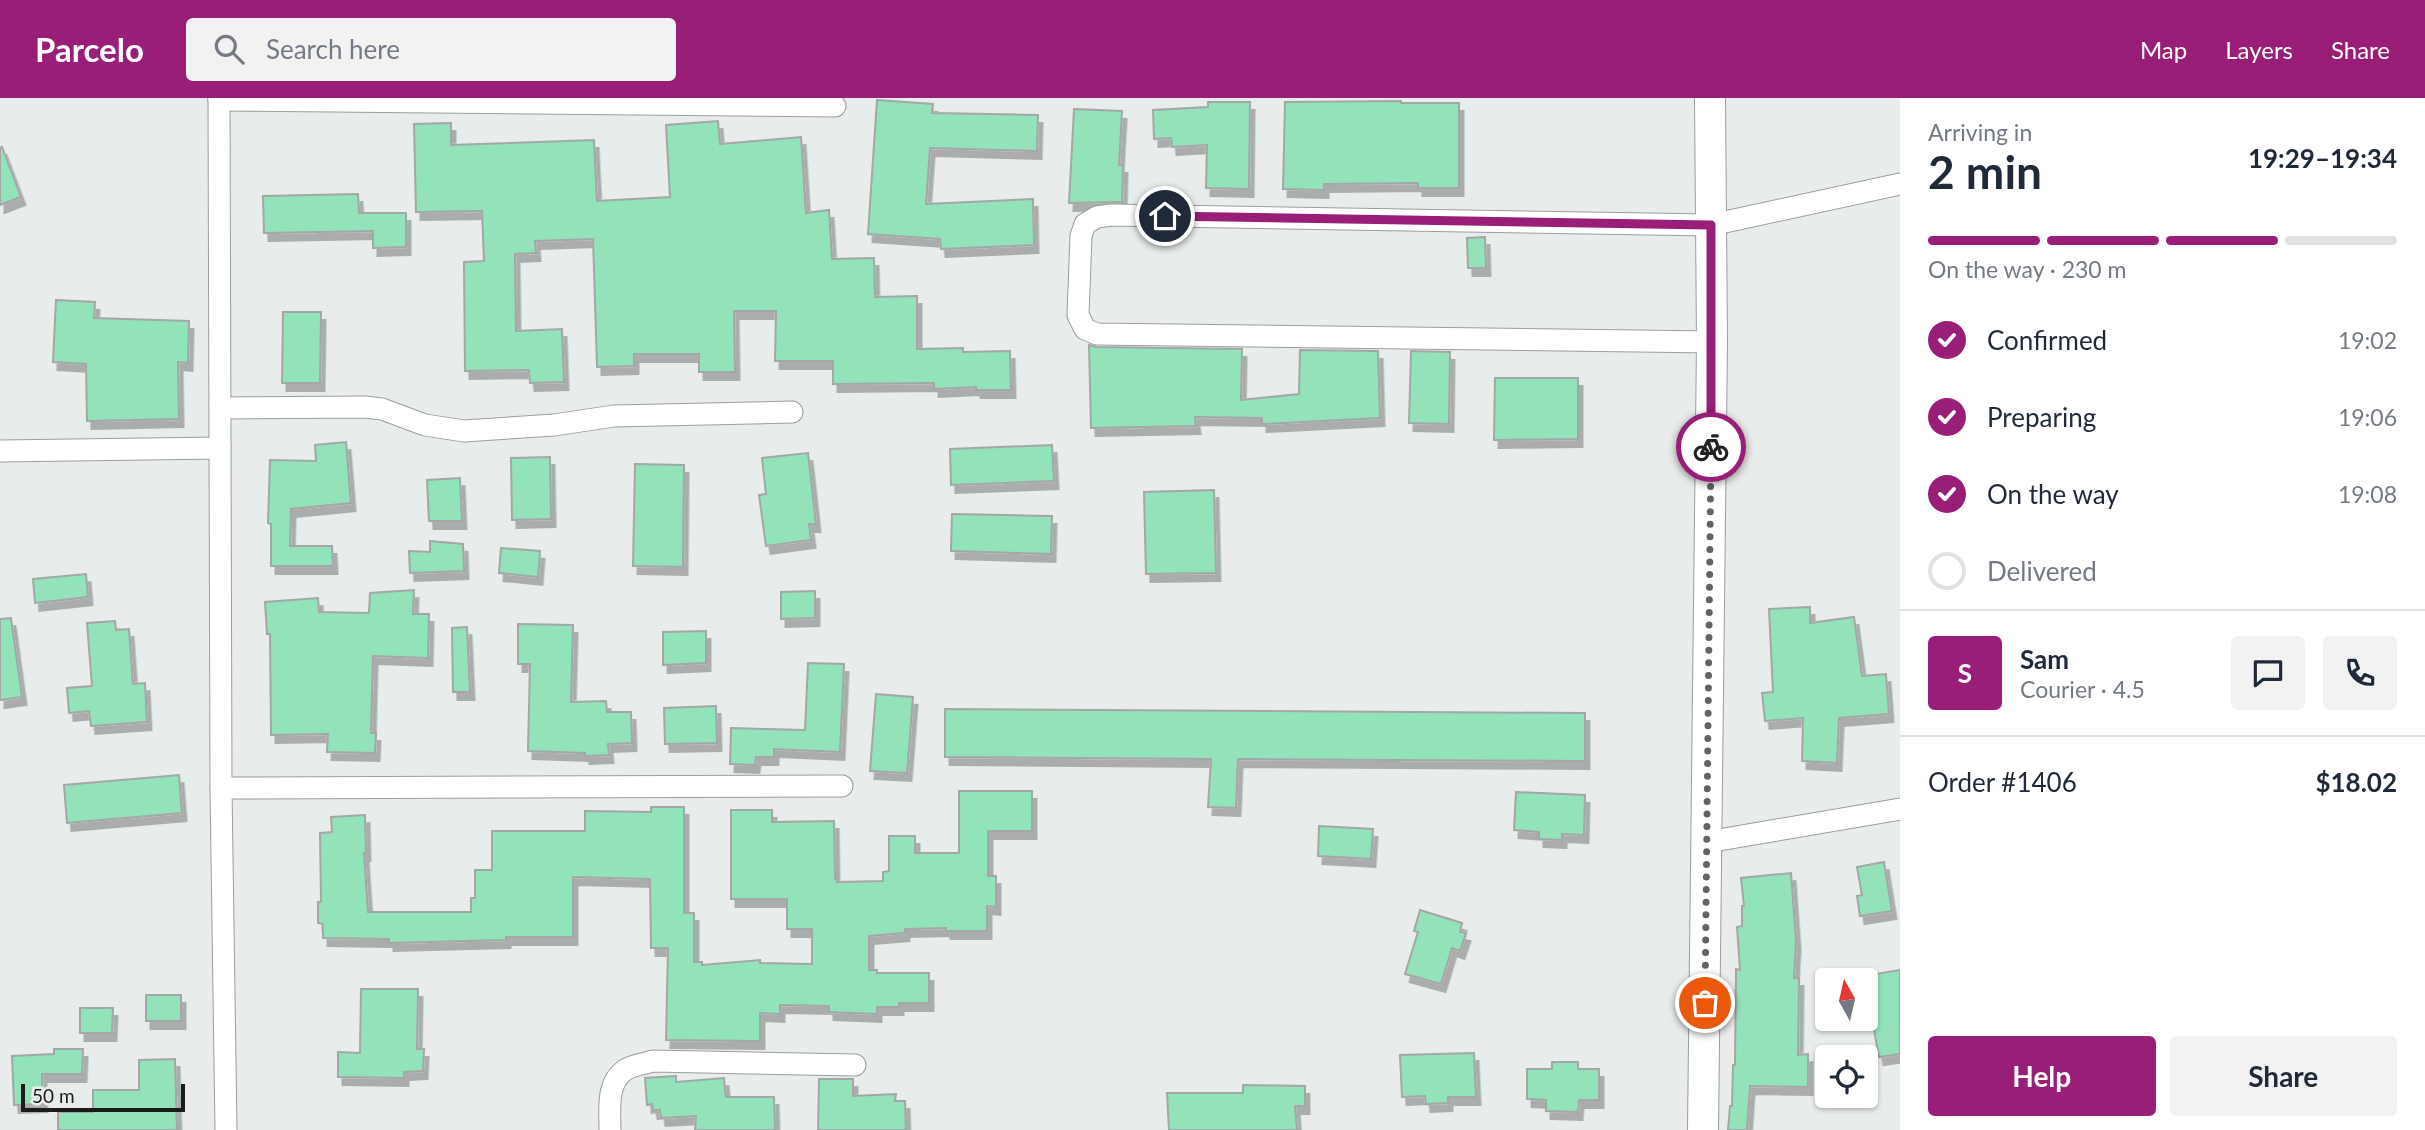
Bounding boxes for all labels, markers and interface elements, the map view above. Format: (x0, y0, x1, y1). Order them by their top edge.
search box (186, 18, 676, 81)
text: Parcelo (35, 29, 144, 69)
icon: search (210, 30, 248, 68)
text: Search here (266, 33, 400, 65)
text: Map (2140, 35, 2187, 64)
text: Layers (2225, 35, 2293, 64)
text: Share (2331, 35, 2390, 64)
text: Arriving in (1928, 118, 2032, 146)
text: 19:29–19:34 (2248, 142, 2397, 174)
text: 2 min (1928, 144, 2042, 199)
pin (1135, 186, 1195, 246)
icon: home (1146, 197, 1184, 235)
text: On the way · 230 m (1928, 255, 2127, 283)
icon: check (1928, 321, 1966, 359)
text: Confirmed (1987, 324, 2107, 356)
text: 19:02 (2338, 326, 2397, 354)
icon: check (1928, 398, 1966, 436)
text: Preparing (1987, 401, 2096, 433)
text: 19:06 (2338, 403, 2397, 431)
courier (1676, 412, 1746, 482)
icon: bike (1692, 428, 1730, 466)
icon: check (1928, 475, 1966, 513)
text: On the way (1987, 478, 2119, 510)
text: 19:08 (2338, 480, 2397, 508)
text: Delivered (1987, 555, 2097, 587)
button: chat (2231, 636, 2305, 710)
button: phone (2323, 636, 2397, 710)
text: Sam (2020, 643, 2069, 675)
text: S (1958, 657, 1972, 689)
text: Courier · 4.5 (2020, 675, 2145, 703)
text: Order #1406 (1928, 766, 2077, 798)
text: $18.02 (2315, 766, 2397, 798)
north arrow (1815, 968, 1878, 1031)
map controls (1815, 968, 1878, 1108)
pin (1675, 973, 1735, 1033)
icon: bag (1686, 984, 1724, 1022)
button: Help (1928, 1036, 2156, 1116)
button: Share (2170, 1036, 2397, 1116)
button: locate (1815, 1045, 1878, 1108)
scale bar (21, 1081, 186, 1113)
text: 50 m (32, 1084, 75, 1107)

